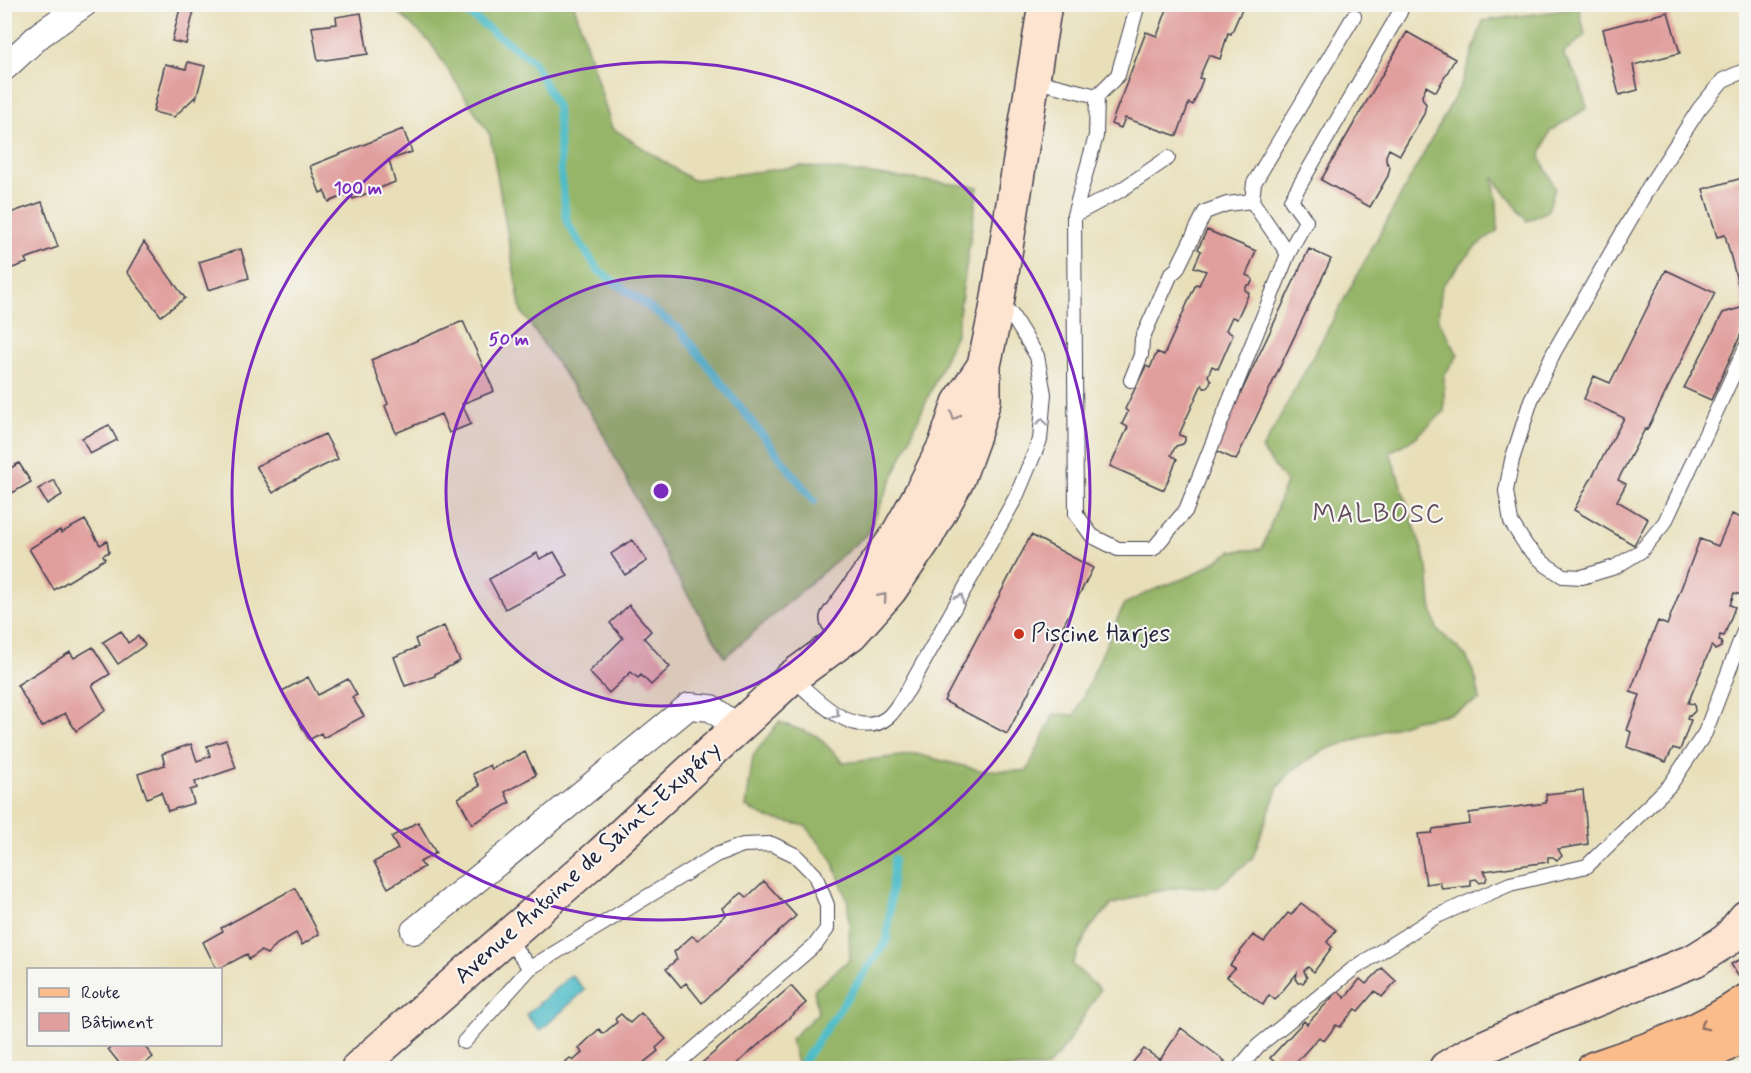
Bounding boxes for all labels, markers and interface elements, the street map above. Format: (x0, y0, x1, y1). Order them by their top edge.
text: 100 m (334, 177, 382, 201)
text: 50 m (489, 328, 529, 352)
one-way arrow (949, 410, 962, 420)
one-way arrow (1035, 418, 1048, 427)
centre of rings (651, 481, 671, 501)
district label: MALBOSC (1312, 498, 1446, 532)
one-way arrow (876, 593, 887, 604)
one-way arrow (953, 594, 964, 604)
place label: Piscine Harjes (1031, 619, 1170, 650)
marker: Piscine Harjes (1012, 627, 1026, 641)
one-way arrow (830, 707, 841, 718)
street label: Avenue Antoine de Saint-Exupéry (448, 735, 728, 991)
legend (27, 968, 222, 1046)
text: Route (81, 981, 120, 1005)
text: Bâtiment (81, 1011, 154, 1035)
one-way arrow (1700, 1019, 1710, 1030)

